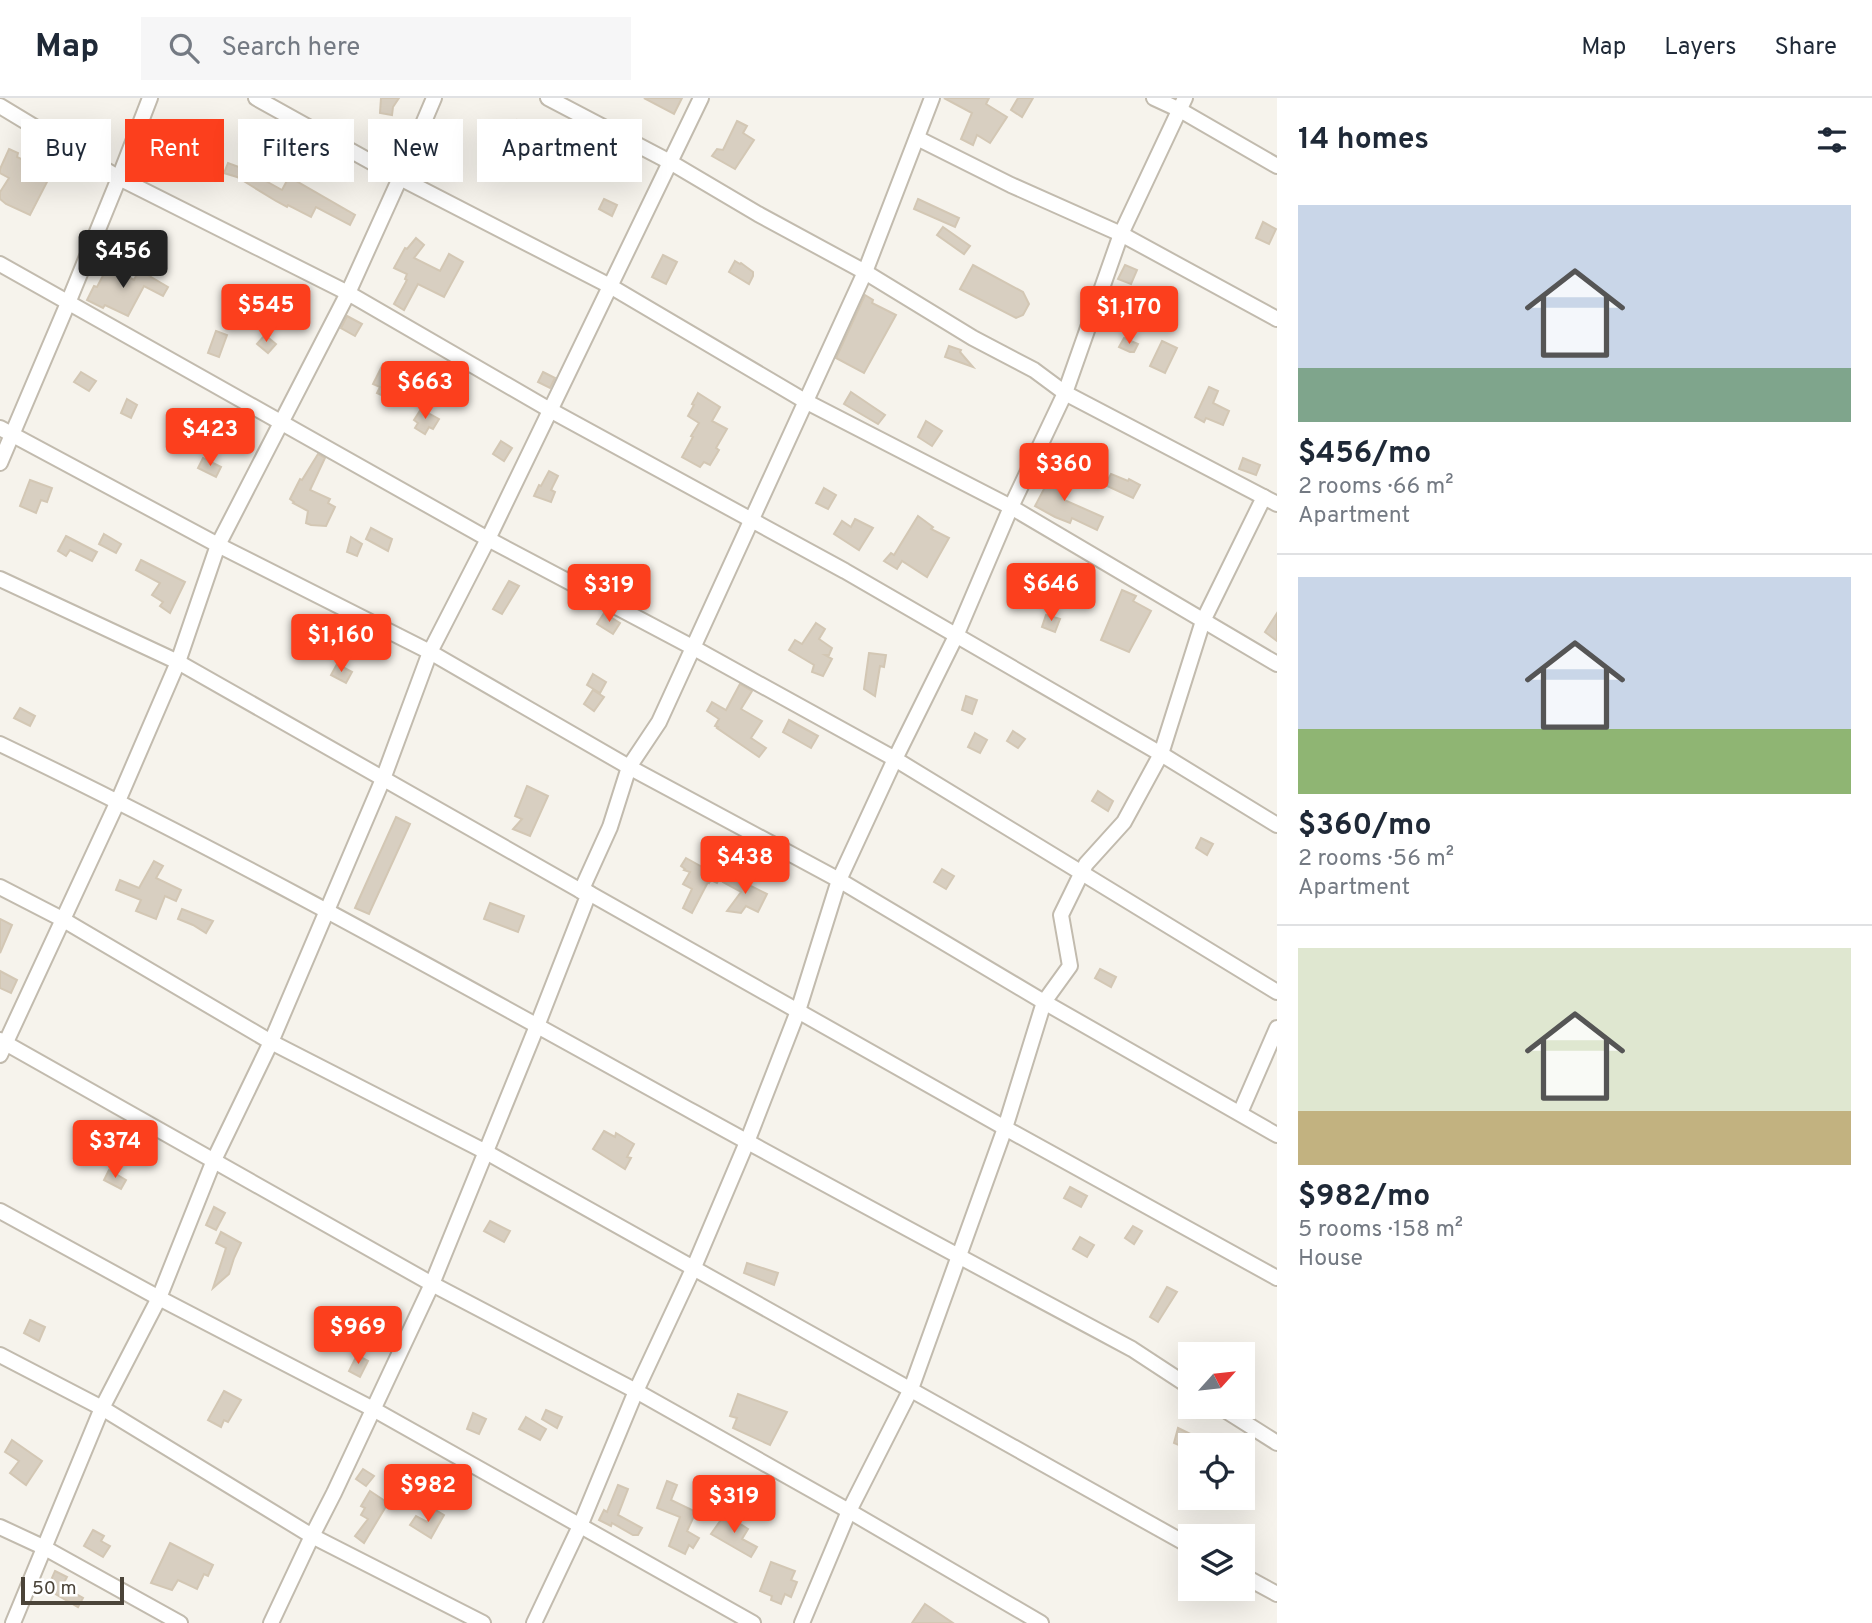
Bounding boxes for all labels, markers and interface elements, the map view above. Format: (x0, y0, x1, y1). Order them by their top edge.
search box (141, 17, 631, 80)
text: Map (35, 27, 99, 69)
icon: search (165, 29, 203, 67)
text: Search here (221, 32, 360, 65)
text: Map (1581, 33, 1626, 63)
text: Layers (1664, 33, 1736, 63)
text: Share (1774, 33, 1837, 63)
chip: Buy (21, 119, 111, 182)
chip: Rent (125, 119, 224, 182)
chip: Filters (238, 119, 354, 182)
chip: New (368, 119, 463, 182)
chip: Apartment (477, 119, 642, 182)
icon: filters (1813, 121, 1851, 159)
text: 14 homes (1298, 122, 1429, 159)
pin: $456 (82, 230, 164, 290)
text: $456 (95, 238, 151, 267)
icon: home (1512, 250, 1638, 376)
pin: $545 (225, 285, 307, 344)
pin: $1,170 (1072, 286, 1186, 346)
text: $545 (237, 292, 295, 321)
text: $1,170 (1096, 294, 1162, 323)
pin: $663 (384, 362, 466, 421)
text: $663 (397, 369, 453, 398)
pin: $423 (169, 408, 251, 468)
text: $423 (182, 416, 238, 445)
text: $456/mo (1298, 436, 1431, 473)
pin: $360 (1023, 444, 1105, 503)
text: $360 (1036, 451, 1092, 480)
text: 2 rooms · 66 m² (1298, 473, 1454, 502)
text: Apartment (1298, 502, 1410, 531)
pin: $319 (568, 564, 650, 624)
pin: $646 (1010, 564, 1092, 623)
text: $646 (1023, 571, 1079, 600)
text: $319 (584, 572, 634, 601)
pin: $1,160 (284, 614, 398, 674)
text: $1,160 (307, 622, 375, 651)
icon: home (1512, 622, 1638, 748)
text: $360/mo (1298, 808, 1431, 845)
pin: $438 (704, 836, 786, 896)
text: $438 (717, 844, 773, 873)
text: 2 rooms · 56 m² (1298, 845, 1454, 874)
text: Apartment (1298, 874, 1410, 903)
icon: home (1512, 993, 1638, 1119)
pin: $374 (74, 1121, 156, 1180)
text: $374 (89, 1128, 141, 1157)
text: $982/mo (1298, 1179, 1430, 1216)
text: 5 rooms · 158 m² (1298, 1216, 1463, 1245)
text: House (1298, 1245, 1363, 1274)
pin: $969 (317, 1306, 399, 1366)
text: $969 (330, 1314, 386, 1343)
north arrow (1178, 1342, 1255, 1419)
map controls (1178, 1342, 1255, 1601)
button: locate (1178, 1433, 1255, 1510)
pin: $982 (387, 1464, 469, 1524)
text: $982 (400, 1472, 456, 1501)
pin: $319 (693, 1476, 775, 1535)
text: $319 (709, 1483, 759, 1512)
button: layers (1178, 1524, 1255, 1601)
scale bar (21, 1574, 124, 1606)
text: 50 m (32, 1577, 77, 1601)

